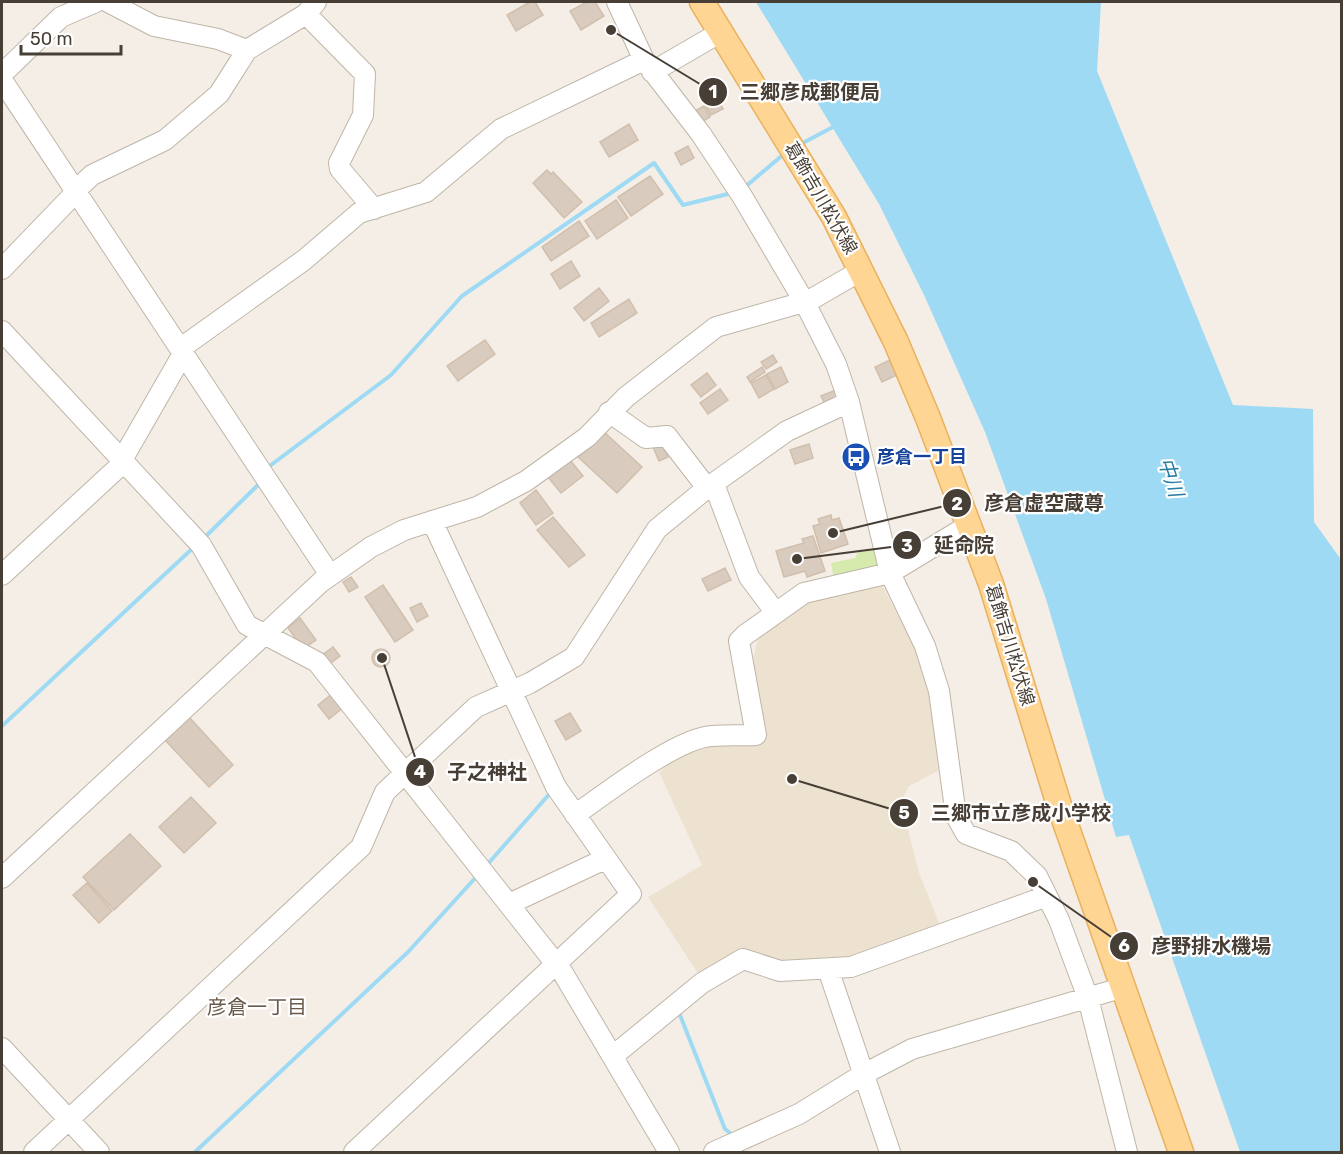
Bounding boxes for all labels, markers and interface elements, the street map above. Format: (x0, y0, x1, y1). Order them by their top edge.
scale bar (21, 18, 122, 56)
text: 50 m (30, 28, 73, 50)
callout: 三郷彦成郵便局 (698, 73, 892, 111)
text: 三郷彦成郵便局 (740, 80, 880, 104)
text: 1 (709, 81, 717, 103)
street label: 葛飾吉川松伏線 (780, 138, 862, 258)
bus stop icon: 彦倉一丁目 (840, 441, 872, 473)
place label: 彦倉一丁目 (877, 446, 967, 468)
water label: 中川 (1153, 454, 1189, 502)
callout: 彦倉虚空蔵尊 (942, 484, 1116, 522)
text: 彦倉虚空蔵尊 (984, 491, 1104, 515)
text: 2 (951, 493, 963, 515)
callout: 延命院 (892, 526, 1006, 564)
text: 延命院 (934, 533, 994, 557)
text: 3 (901, 535, 913, 557)
street label: 葛飾吉川松伏線 (981, 582, 1039, 708)
callout: 子之神社 (405, 753, 539, 791)
text: 子之神社 (447, 760, 527, 784)
text: 4 (414, 761, 426, 783)
callout: 三郷市立彦成小学校 (889, 794, 1123, 832)
text: 三郷市立彦成小学校 (931, 801, 1111, 825)
text: 5 (898, 802, 910, 824)
callout: 彦野排水機場 (1109, 927, 1283, 965)
text: 彦野排水機場 (1151, 934, 1271, 958)
text: 6 (1118, 935, 1130, 957)
district label: 彦倉一丁目 (207, 995, 307, 1019)

